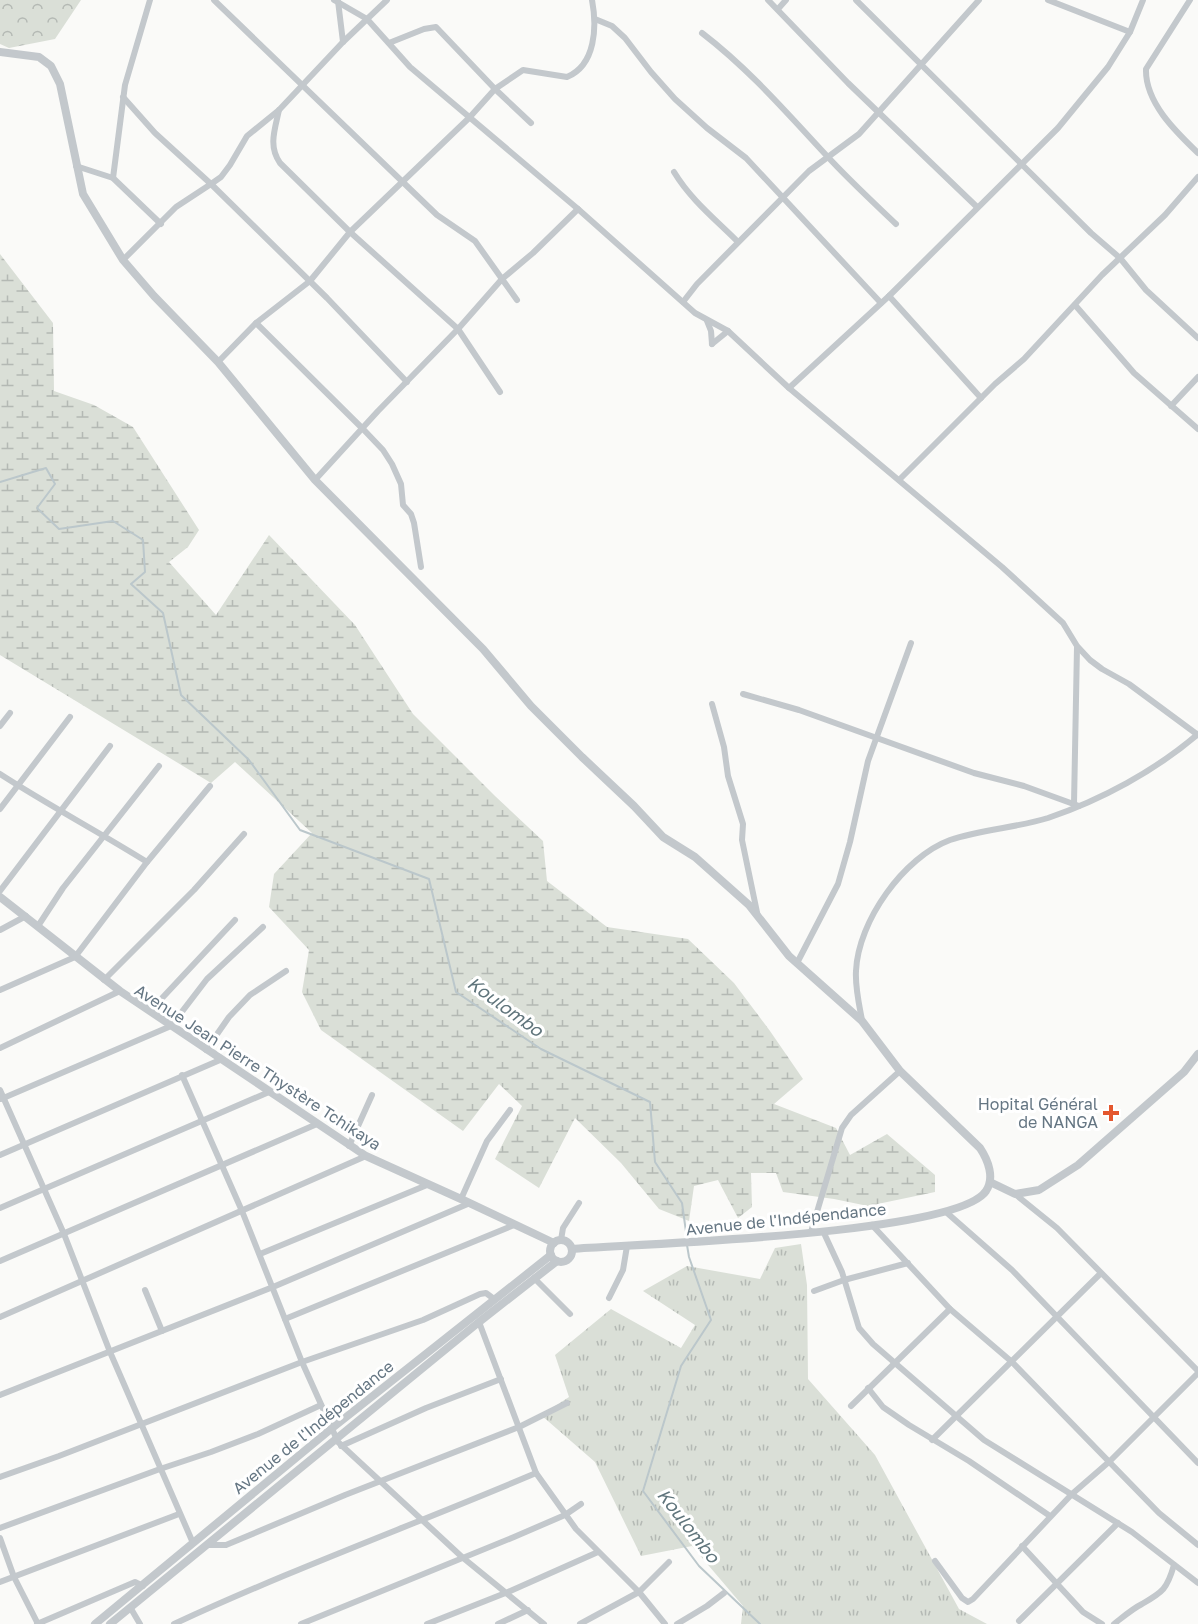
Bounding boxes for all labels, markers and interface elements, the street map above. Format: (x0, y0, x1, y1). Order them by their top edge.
water label: Koulombo (464, 971, 549, 1042)
street label: Avenue Jean Pierre Thystère Tchikaya (131, 980, 385, 1154)
place label: Hopital Général de NANGA (978, 1094, 1098, 1132)
marker: Hopital Général de NANGA (1102, 1104, 1120, 1122)
street label: Avenue de l'Indépendance (685, 1199, 887, 1239)
street label: Avenue de l'Indépendance (229, 1356, 397, 1498)
water label: Koulombo (653, 1484, 725, 1568)

